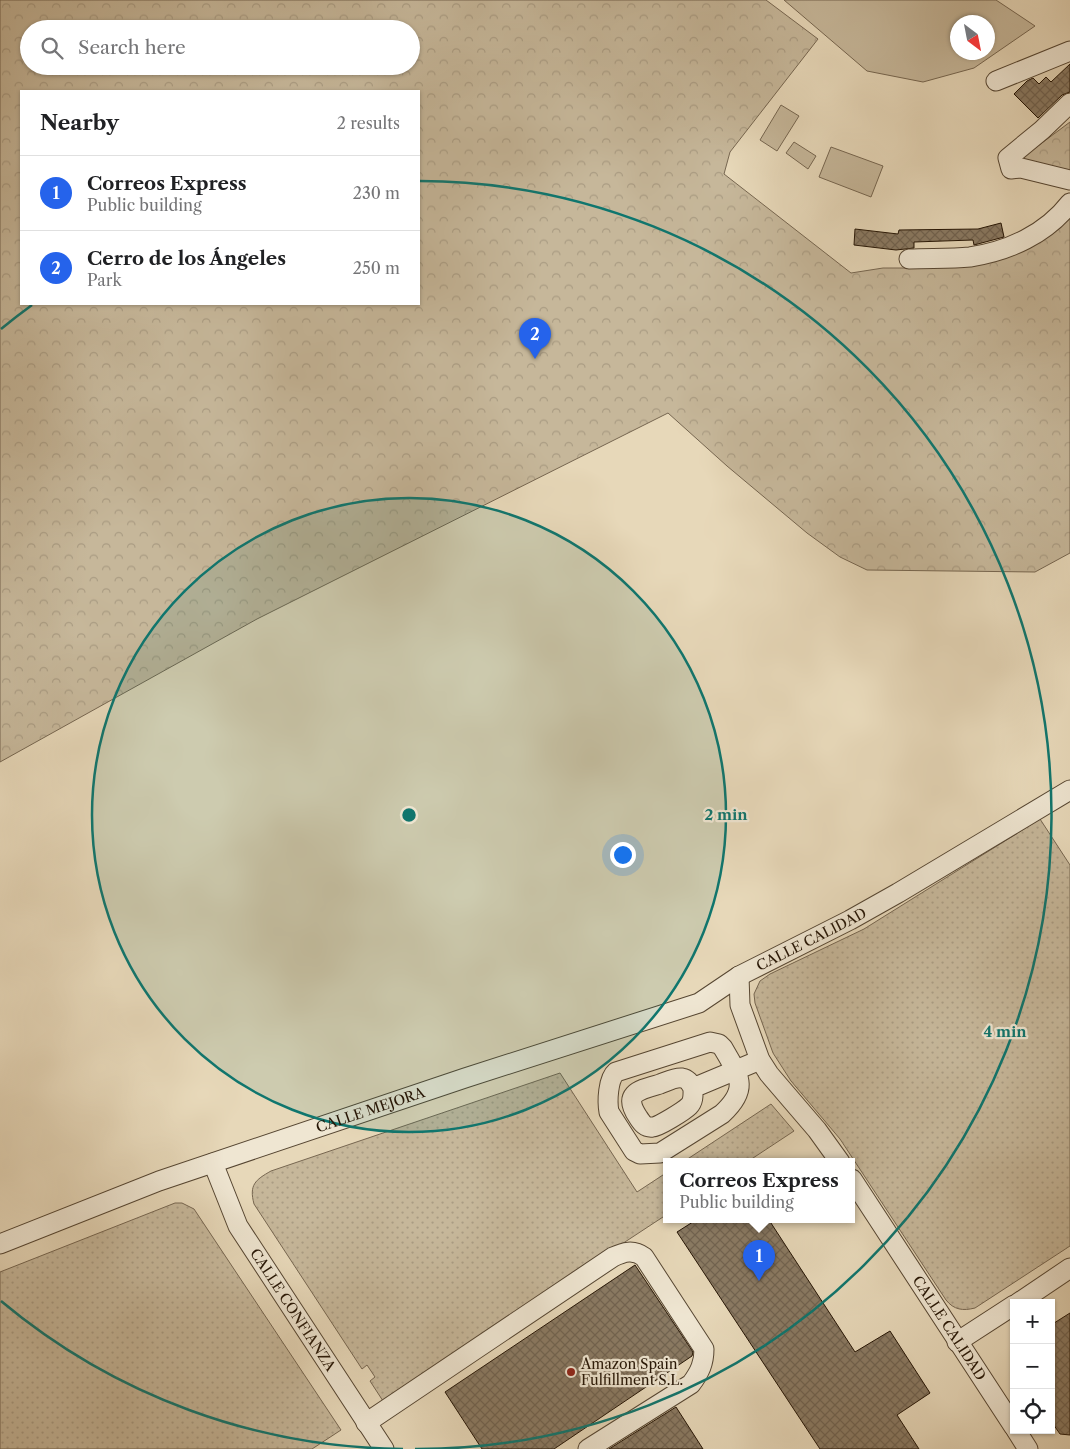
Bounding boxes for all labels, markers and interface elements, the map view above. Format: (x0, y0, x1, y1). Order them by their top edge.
north arrow (950, 15, 995, 60)
search box (20, 20, 420, 75)
icon: search (38, 34, 66, 62)
text: Search here (78, 36, 186, 59)
text: Nearby (40, 110, 119, 135)
text: 2 results (337, 113, 400, 133)
text: Correos Express (87, 172, 247, 195)
text: 1 (52, 183, 60, 203)
text: 230 m (353, 183, 400, 203)
text: Public building (87, 195, 202, 215)
text: Cerro de los Ángeles (87, 247, 286, 270)
text: 2 (51, 258, 61, 278)
text: 250 m (353, 258, 400, 278)
text: Park (87, 270, 122, 290)
pin: 2 (519, 318, 551, 359)
text: 2 min (704, 805, 748, 824)
centre of rings (400, 806, 418, 824)
your location (610, 842, 636, 868)
street label: CALLE CALIDAD (753, 904, 870, 975)
text: 4 min (983, 1022, 1027, 1041)
street label: CALLE MEJORA (314, 1083, 428, 1137)
popup (663, 1158, 855, 1223)
text: Correos Express (679, 1169, 839, 1192)
text: Public building (679, 1192, 794, 1212)
pin: 1 (743, 1240, 775, 1281)
street label: CALLE CONFIANZA (246, 1245, 340, 1375)
street label: CALLE CALIDAD (909, 1272, 990, 1384)
map controls (1010, 1299, 1055, 1434)
button: + (1010, 1299, 1055, 1344)
button: − (1010, 1344, 1055, 1389)
place label: Amazon Spain Fulfillment S.L. (580, 1355, 683, 1389)
marker: Amazon Spain Fulfillment S.L. (565, 1366, 577, 1378)
button: locate (1010, 1389, 1055, 1434)

